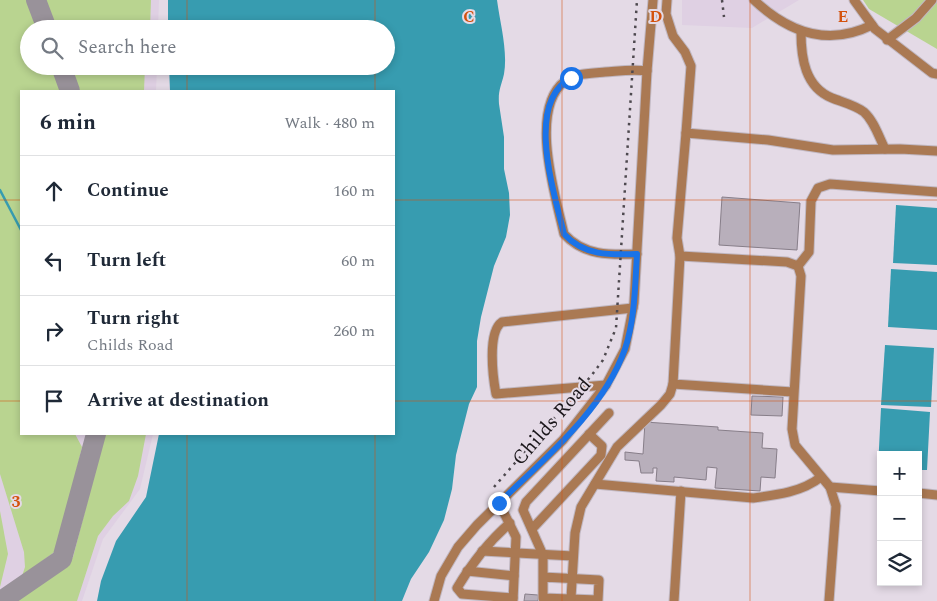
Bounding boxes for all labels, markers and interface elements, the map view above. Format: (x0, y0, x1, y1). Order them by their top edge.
text: C (463, 5, 475, 29)
text: D (650, 5, 663, 29)
text: E (838, 5, 848, 29)
search box (20, 20, 395, 75)
text: Search here (78, 33, 177, 62)
icon: search (38, 34, 66, 62)
route start (560, 67, 583, 90)
text: 6 min (40, 107, 96, 139)
text: Walk · 480 m (284, 111, 375, 135)
text: Continue (87, 176, 169, 205)
icon: ahead (40, 177, 68, 205)
text: 160 m (333, 179, 375, 203)
text: Turn left (87, 246, 166, 275)
icon: left (40, 247, 68, 275)
text: 60 m (341, 249, 375, 273)
text: Turn right (87, 304, 180, 333)
icon: right (40, 317, 68, 345)
text: 260 m (333, 319, 375, 343)
text: Childs Road (87, 333, 173, 357)
street label: Childs Road (505, 371, 599, 472)
text: Arrive at destination (87, 386, 269, 415)
icon: arrive (40, 387, 68, 415)
map controls (877, 451, 922, 586)
button: + (877, 451, 922, 496)
text: 3 (12, 490, 21, 514)
route end (488, 492, 511, 515)
button: − (877, 496, 922, 541)
button: layers (877, 541, 922, 586)

